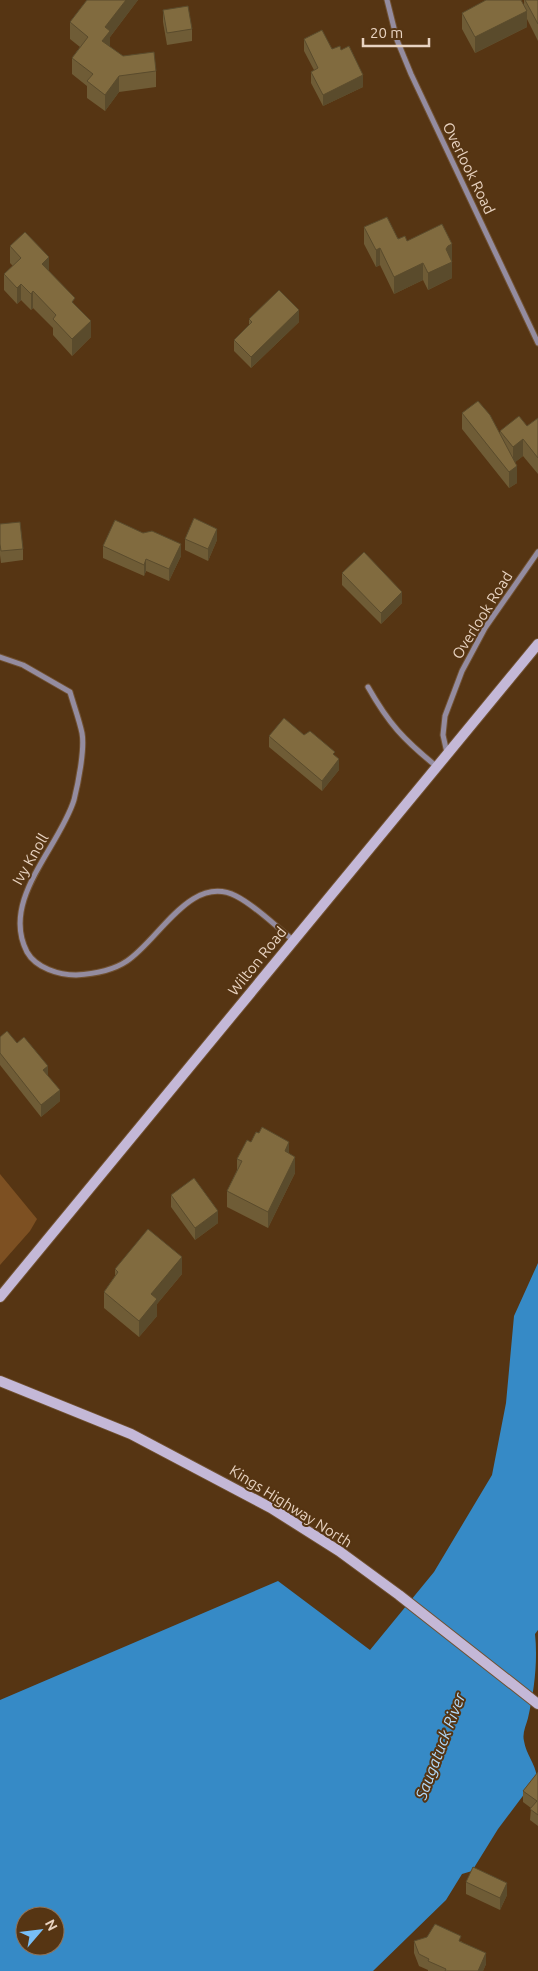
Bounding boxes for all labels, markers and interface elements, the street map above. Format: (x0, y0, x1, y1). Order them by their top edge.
scale bar (363, 15, 429, 47)
text: 20 m (370, 24, 403, 41)
street label: Overlook Road (439, 119, 499, 217)
street label: Overlook Road (448, 568, 516, 662)
street label: Ivy Knoll (9, 830, 52, 888)
street label: Wilton Road (224, 923, 290, 999)
street label: Kings Highway North (227, 1461, 355, 1551)
water label: Saugatuck River (411, 1689, 469, 1803)
north arrow (15, 1906, 65, 1956)
text: N (42, 1917, 61, 1933)

